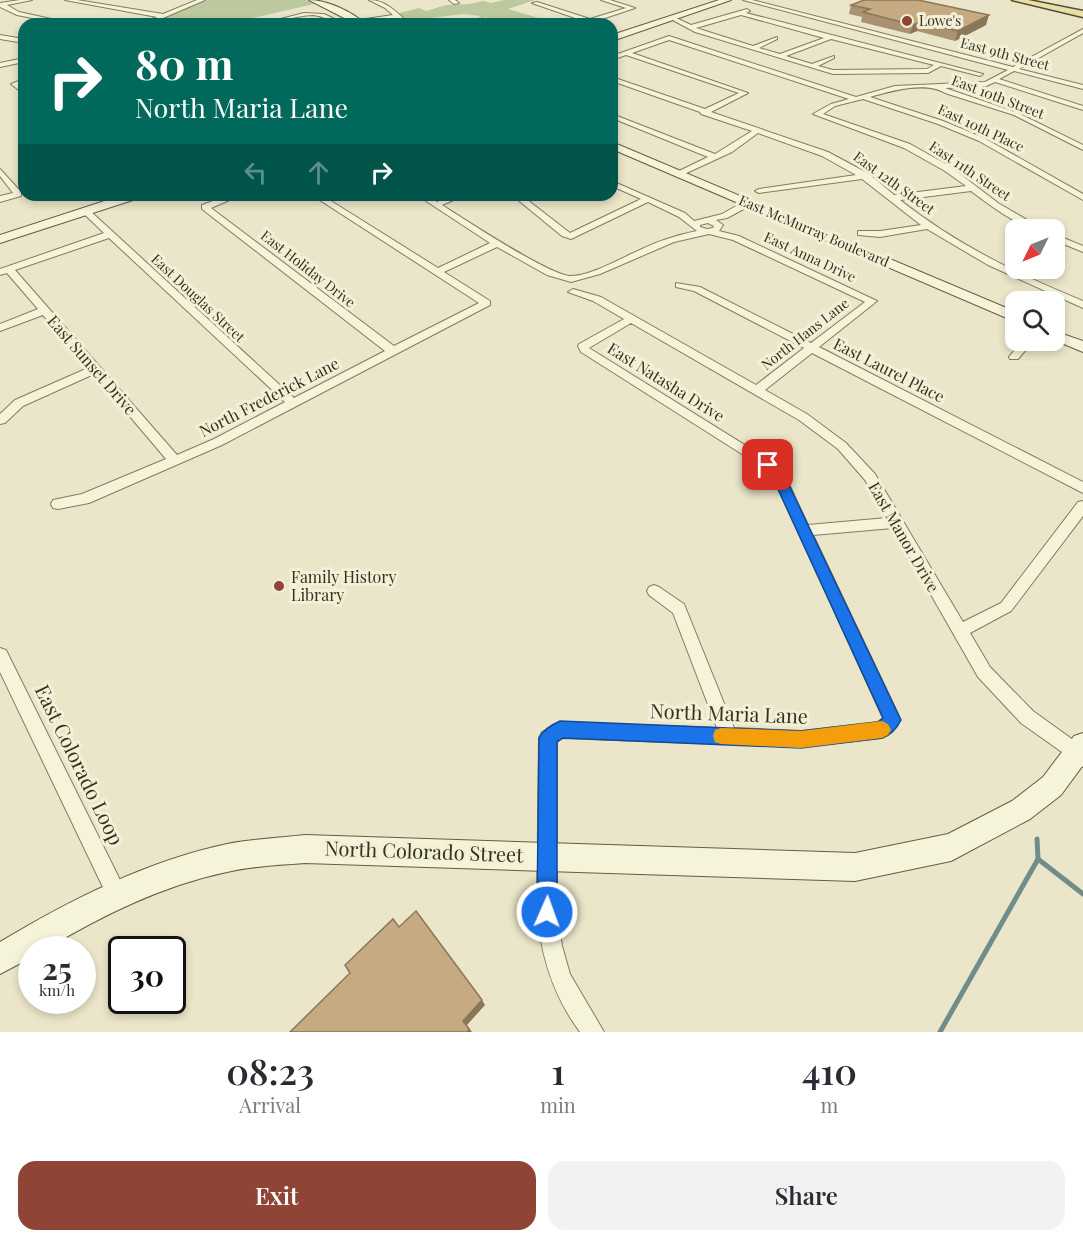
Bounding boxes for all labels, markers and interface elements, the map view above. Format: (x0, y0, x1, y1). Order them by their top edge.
place label: Lowe's (919, 11, 961, 30)
marker: Lowe's (900, 14, 914, 28)
street label: East 9th Street (959, 33, 1053, 75)
text: 80 m (135, 35, 233, 91)
icon: right (36, 42, 114, 120)
street label: East 10th Street (949, 70, 1048, 123)
text: North Maria Lane (135, 89, 348, 125)
street label: East 10th Place (935, 99, 1027, 156)
street label: East 11th Street (926, 136, 1016, 205)
street label: East 12th Street (850, 147, 940, 219)
icon: left (239, 156, 272, 189)
icon: ahead (302, 156, 335, 189)
icon: right (365, 156, 398, 189)
street label: East McMurray Boulevard (736, 190, 892, 271)
north arrow (1005, 219, 1065, 279)
map controls (1005, 219, 1065, 351)
street label: East Holiday Drive (257, 226, 360, 312)
street label: East Anna Drive (761, 227, 859, 286)
street label: East Douglas Street (147, 249, 250, 347)
button: search (1005, 291, 1065, 351)
street label: North Hans Lane (757, 293, 852, 374)
street label: East Sunset Drive (43, 310, 141, 419)
street label: East Laurel Place (830, 333, 948, 407)
street label: East Natasha Drive (604, 337, 729, 426)
street label: North Frederick Lane (195, 352, 342, 441)
pin (742, 439, 793, 490)
icon: arrive (751, 448, 784, 481)
street label: East Manor Drive (864, 478, 945, 596)
place label: Family History Library (291, 566, 397, 605)
marker: Family History Library (272, 579, 286, 593)
street label: East Colorado Loop (30, 680, 131, 849)
street label: North Maria Lane (650, 696, 808, 729)
street label: North Colorado Street (324, 834, 525, 867)
position arrow (515, 880, 579, 944)
speed limit sign: 30 (108, 936, 186, 1014)
text: 25 (42, 948, 72, 988)
text: km/h (39, 980, 75, 1000)
text: 08:23 (226, 1046, 314, 1094)
text: 1 (551, 1046, 565, 1094)
text: 410 (802, 1046, 857, 1094)
text: Arrival (239, 1091, 301, 1118)
text: min (540, 1091, 576, 1118)
text: m (821, 1091, 838, 1118)
button: Exit (18, 1161, 536, 1230)
button: Share (548, 1161, 1065, 1230)

